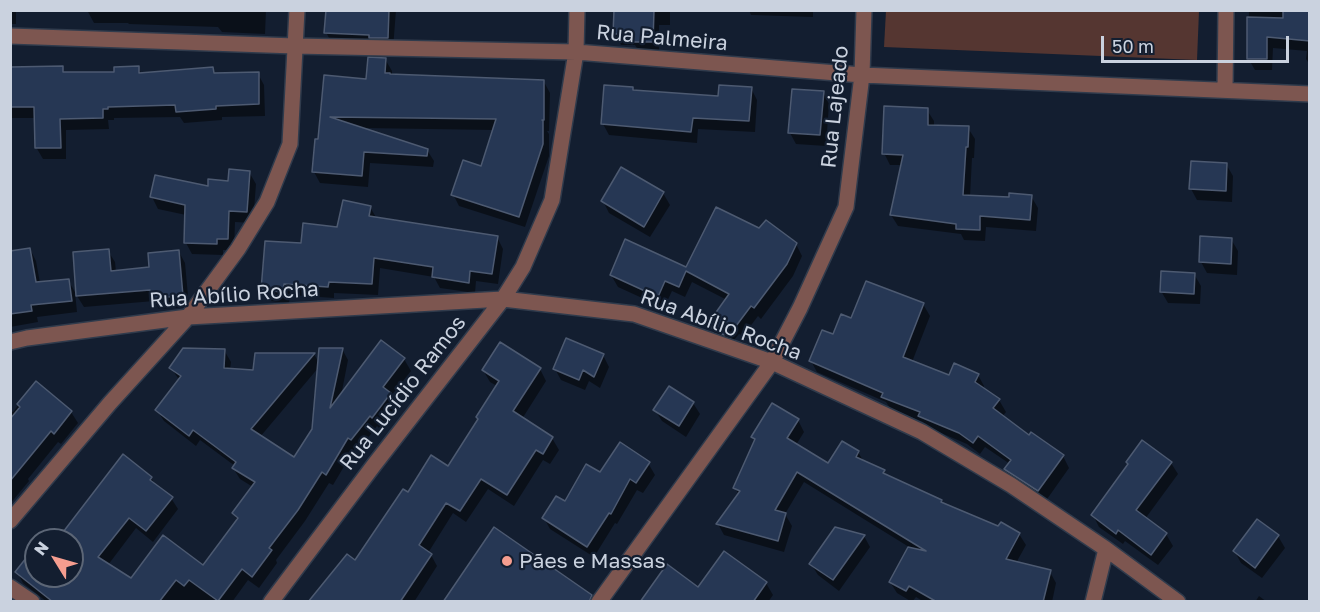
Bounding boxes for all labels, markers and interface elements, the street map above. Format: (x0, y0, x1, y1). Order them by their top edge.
street label: Rua Palmeira (595, 20, 729, 56)
scale bar (1104, 24, 1292, 62)
text: 50 m (1112, 35, 1154, 57)
street label: Rua Lajeado (816, 45, 854, 169)
street label: Rua Abílio Rocha (148, 277, 320, 313)
street label: Rua Abílio Rocha (637, 284, 805, 366)
street label: Rua Lucídio Ramos (335, 311, 471, 475)
north arrow (24, 528, 84, 588)
text: N (30, 537, 53, 559)
place label: Pães e Massas (519, 548, 666, 574)
marker: Pães e Massas (500, 554, 514, 568)

